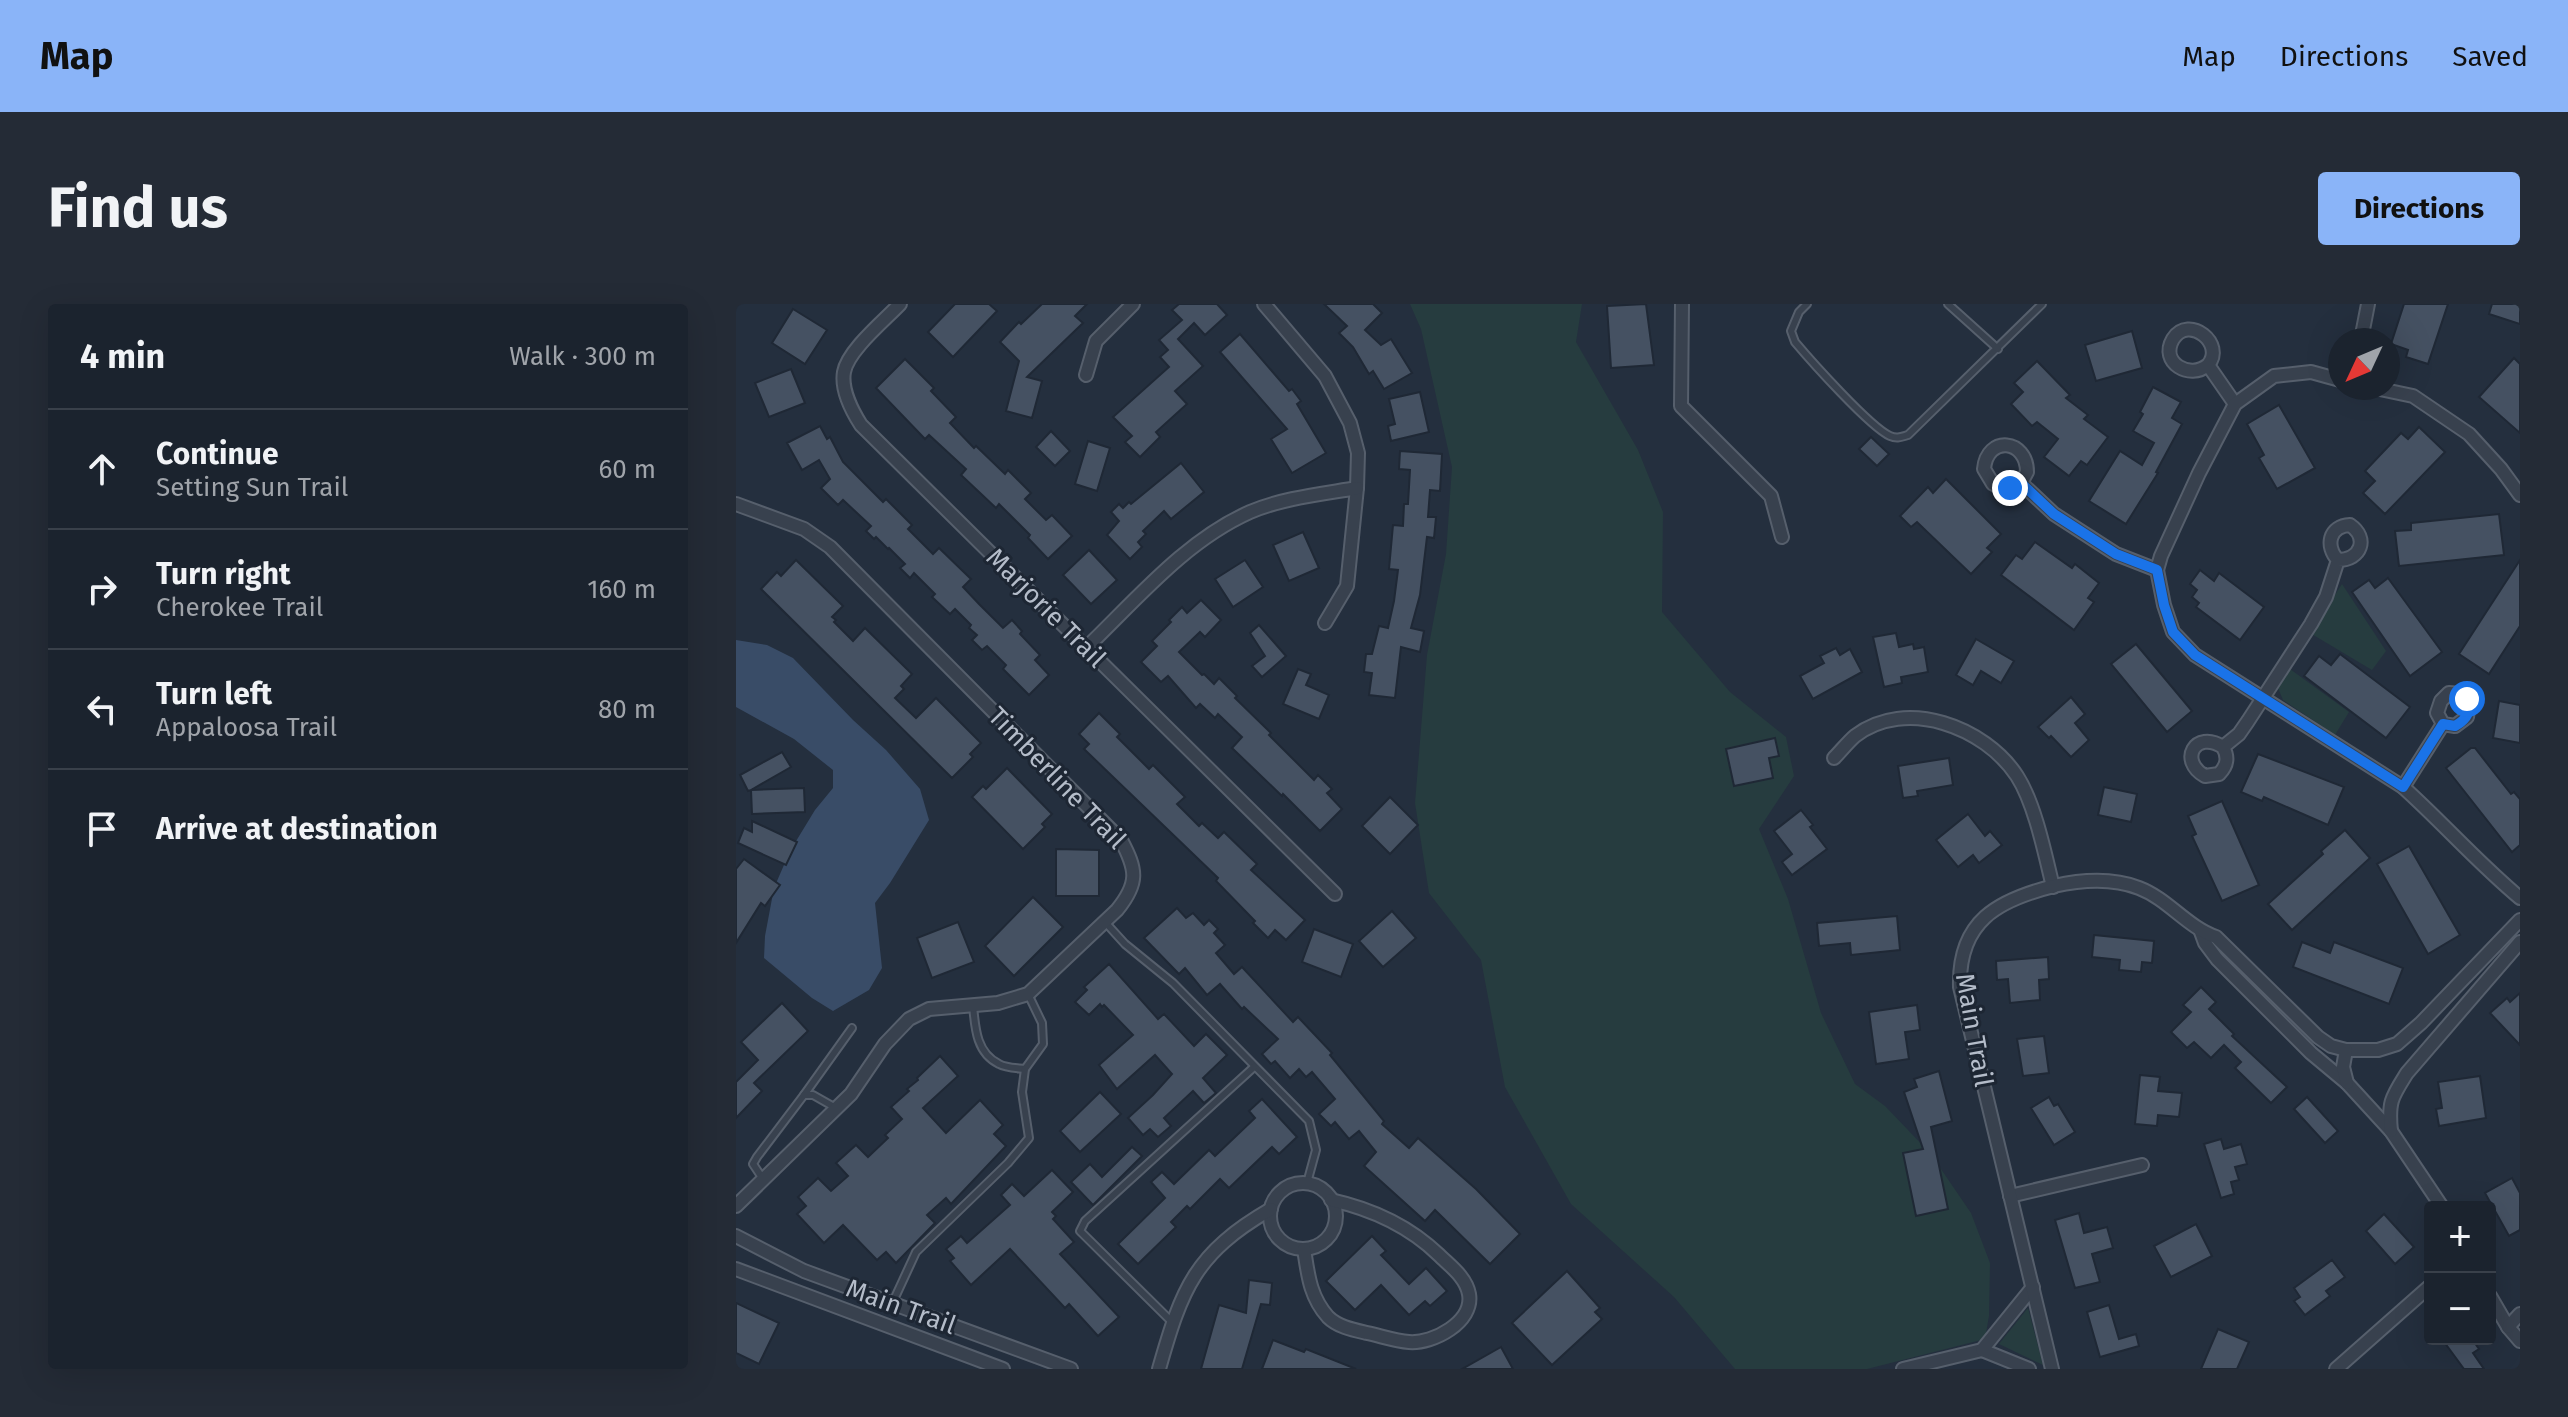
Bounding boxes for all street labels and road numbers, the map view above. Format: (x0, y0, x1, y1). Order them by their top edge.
street label: Marjorie Trail (980, 542, 1112, 674)
street label: Timberline Trail (982, 701, 1133, 856)
street label: Main Trail (1949, 971, 1999, 1090)
street label: Main Trail (842, 1273, 961, 1341)

